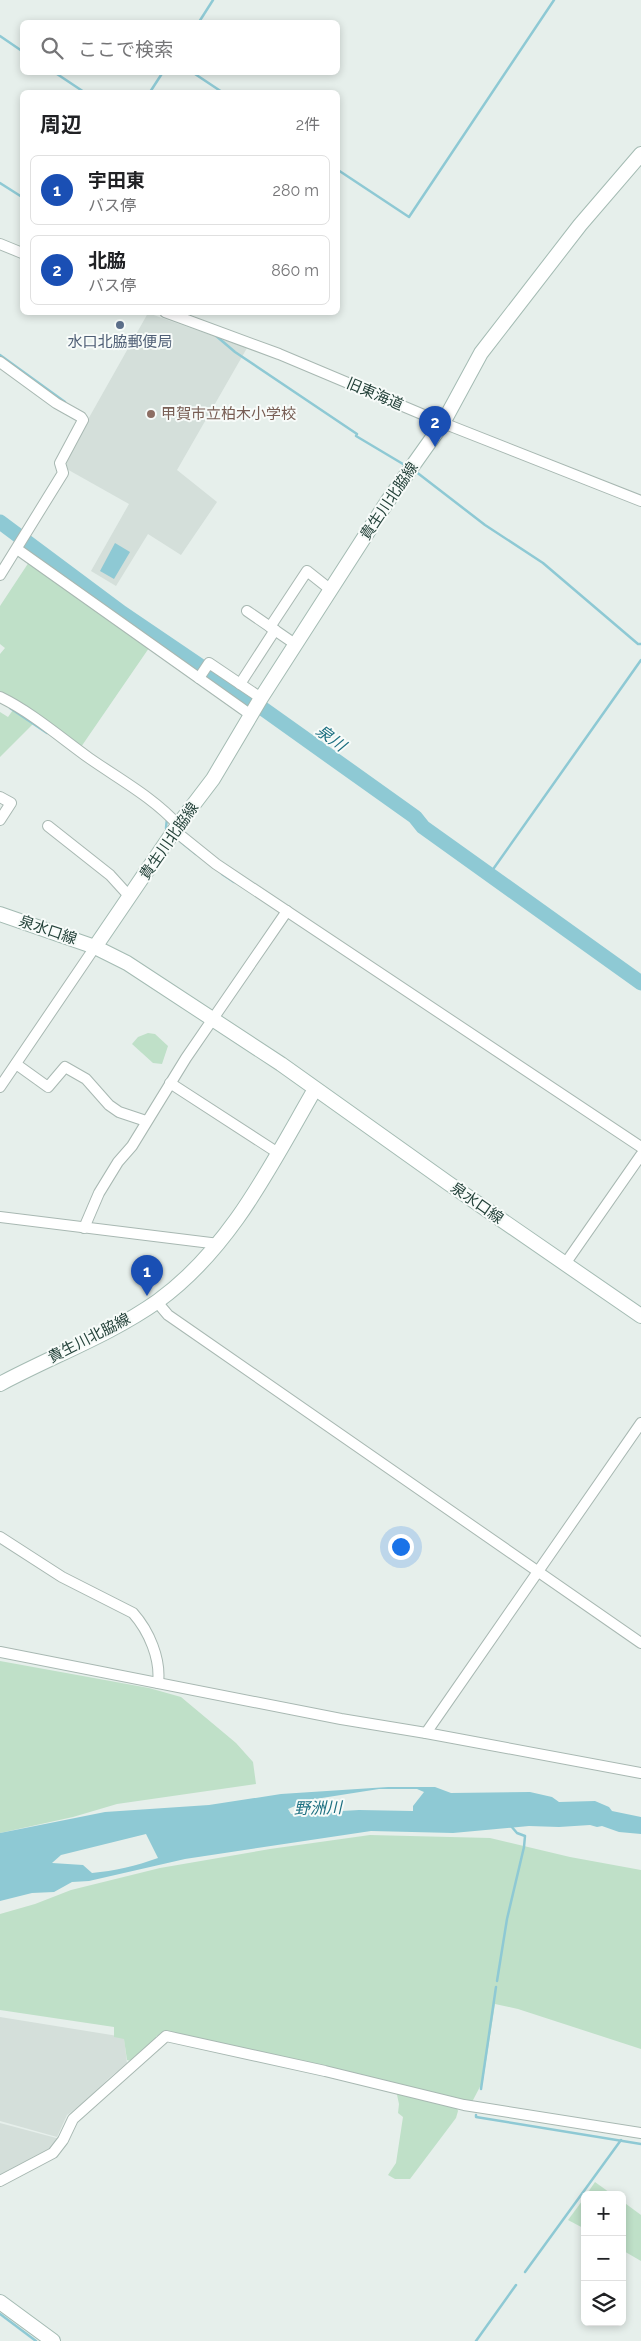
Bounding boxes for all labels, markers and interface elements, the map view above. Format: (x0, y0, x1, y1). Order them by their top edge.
search box (20, 20, 340, 75)
icon: search (38, 34, 66, 62)
text: ここで検索 (78, 38, 173, 60)
text: 周辺 (40, 112, 82, 137)
text: 2件 (296, 115, 320, 134)
text: 宇田東 (88, 169, 145, 191)
text: 1 (53, 181, 61, 200)
text: 280 m (273, 181, 319, 200)
text: バス停 (88, 196, 136, 215)
text: 北脇 (88, 249, 126, 271)
text: 2 (52, 261, 62, 280)
text: 860 m (271, 261, 319, 280)
text: バス停 (88, 276, 136, 295)
marker: 水口北脇郵便局 (114, 319, 126, 331)
place label: 水口北脇郵便局 (67, 333, 173, 351)
street label: 旧東海道 (344, 374, 406, 414)
place label: 甲賀市立柏木小学校 (161, 405, 296, 423)
pin: 2 (419, 406, 451, 447)
marker: 甲賀市立柏木小学校 (145, 408, 157, 420)
street label: 貴生川北脇線 (356, 459, 422, 543)
water label: 泉川 (312, 721, 351, 756)
street label: 貴生川北脇線 (136, 799, 202, 883)
street label: 泉水口線 (17, 912, 79, 948)
street label: 泉水口線 (447, 1178, 507, 1228)
pin: 1 (131, 1255, 163, 1296)
street label: 貴生川北脇線 (45, 1310, 133, 1366)
your location (388, 1534, 414, 1560)
water label: 野洲川 (294, 1798, 344, 1818)
map controls (581, 2191, 626, 2326)
button: + (581, 2191, 626, 2236)
button: − (581, 2236, 626, 2281)
button: layers (581, 2281, 626, 2326)

